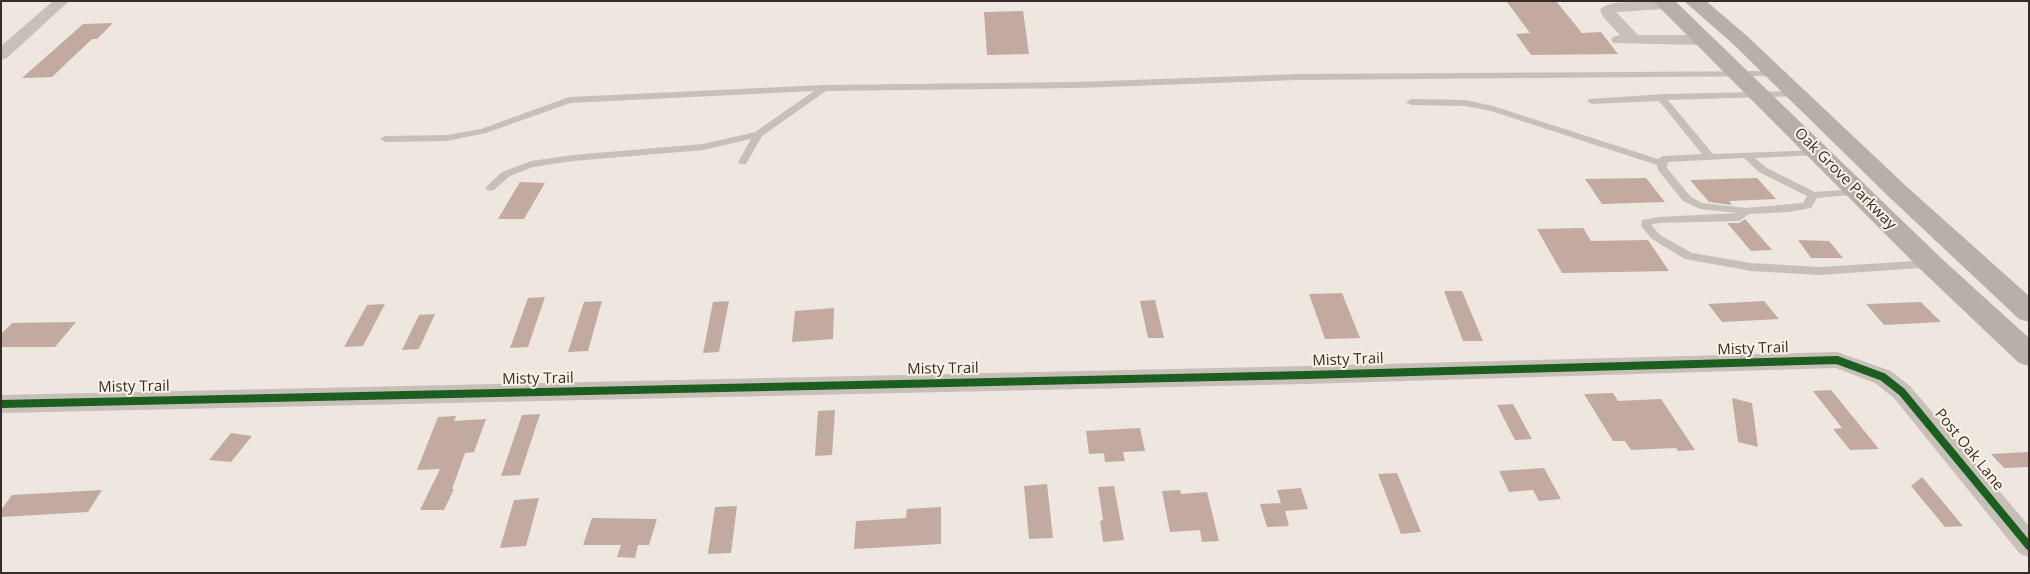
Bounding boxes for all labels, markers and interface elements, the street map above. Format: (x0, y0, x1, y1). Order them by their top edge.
street label: Oak Grove Parkway (1790, 124, 1900, 234)
street label: Misty Trail (1717, 339, 1789, 359)
street label: Misty Trail (1312, 350, 1384, 370)
street label: Misty Trail (907, 359, 979, 379)
street label: Misty Trail (502, 369, 574, 389)
street label: Misty Trail (98, 377, 170, 397)
street label: Post Oak Lane (1931, 405, 2007, 495)

